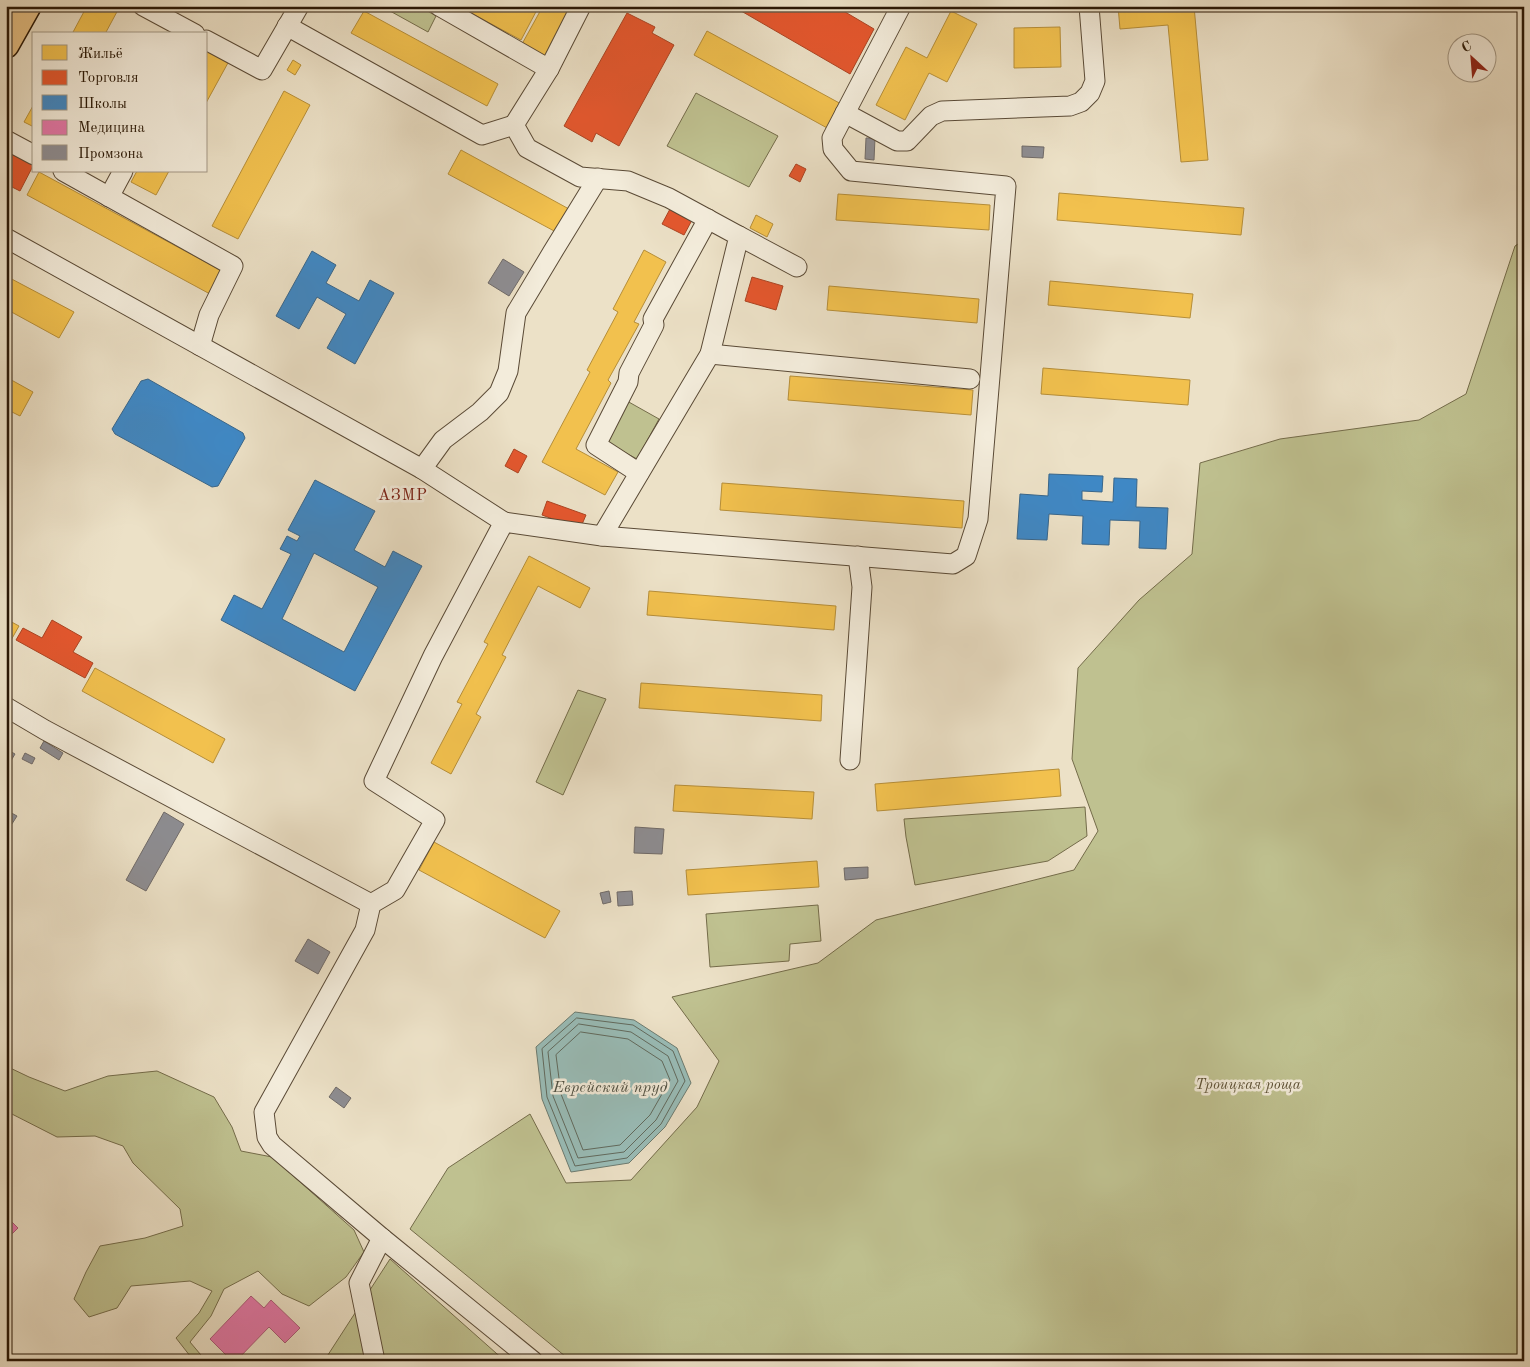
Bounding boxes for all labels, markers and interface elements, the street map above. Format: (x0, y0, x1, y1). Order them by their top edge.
legend (32, 32, 208, 172)
north arrow (1448, 32, 1498, 82)
text: С (1460, 39, 1474, 56)
text: Жильё (78, 47, 123, 62)
text: Торговля (78, 71, 139, 86)
text: Школы (78, 97, 127, 112)
text: Медицина (78, 121, 145, 136)
text: Промзона (78, 147, 144, 162)
district label: АЗМР (378, 488, 428, 504)
park label: Троицкая роща (1195, 1078, 1301, 1093)
water label: Еврейский пруд (552, 1080, 667, 1096)

